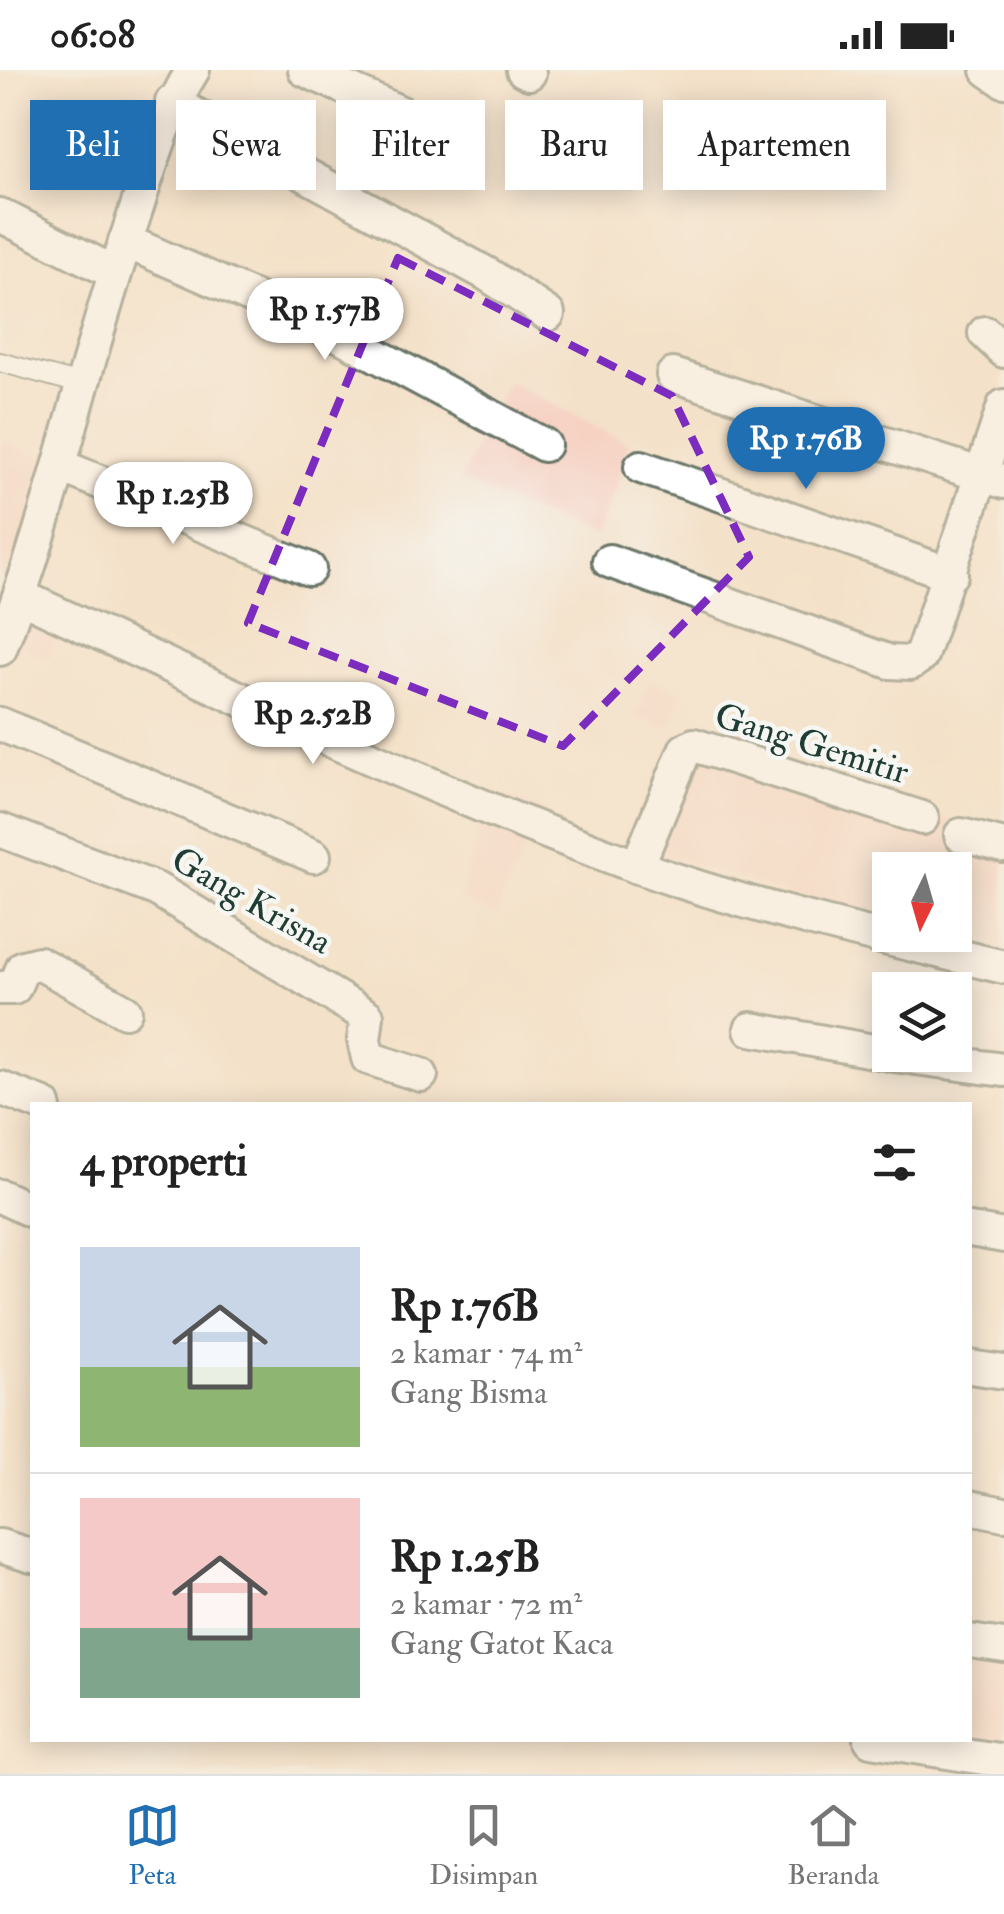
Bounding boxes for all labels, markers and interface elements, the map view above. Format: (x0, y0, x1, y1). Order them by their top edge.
text: 06:08 (50, 11, 135, 59)
chip: Beli (30, 100, 156, 190)
chip: Sewa (176, 100, 316, 190)
chip: Filter (336, 100, 485, 190)
chip: Baru (505, 100, 643, 190)
chip: Apartemen (663, 100, 886, 190)
pin: Rp 1.57B (222, 278, 428, 363)
text: Rp 1.57B (269, 290, 381, 330)
pin: Rp 1.76B (703, 407, 909, 492)
text: Rp 1.76B (749, 419, 863, 459)
pin: Rp 1.25B (70, 462, 276, 547)
text: Rp 1.25B (116, 474, 230, 514)
pin: Rp 2.52B (210, 682, 416, 767)
text: Rp 2.52B (254, 694, 372, 734)
street label: Gang Gemitir (709, 694, 914, 794)
street label: Gang Krisna (164, 837, 340, 965)
north arrow (872, 852, 972, 952)
map controls (872, 852, 972, 1072)
button: layers (872, 972, 972, 1072)
icon: filters (867, 1135, 922, 1190)
text: 4 properti (80, 1136, 248, 1188)
text: Rp 1.76B (390, 1281, 540, 1333)
icon: home (160, 1287, 280, 1407)
text: 2 kamar · 74 m² (390, 1333, 582, 1373)
text: Gang Bisma (390, 1373, 547, 1413)
text: Rp 1.25B (390, 1532, 540, 1584)
icon: home (160, 1538, 280, 1658)
text: 2 kamar · 72 m² (390, 1584, 582, 1624)
text: Gang Gatot Kaca (390, 1624, 613, 1664)
tab: Peta (125, 1798, 180, 1893)
tab: Disimpan (429, 1798, 538, 1893)
tab: Beranda (788, 1798, 879, 1893)

